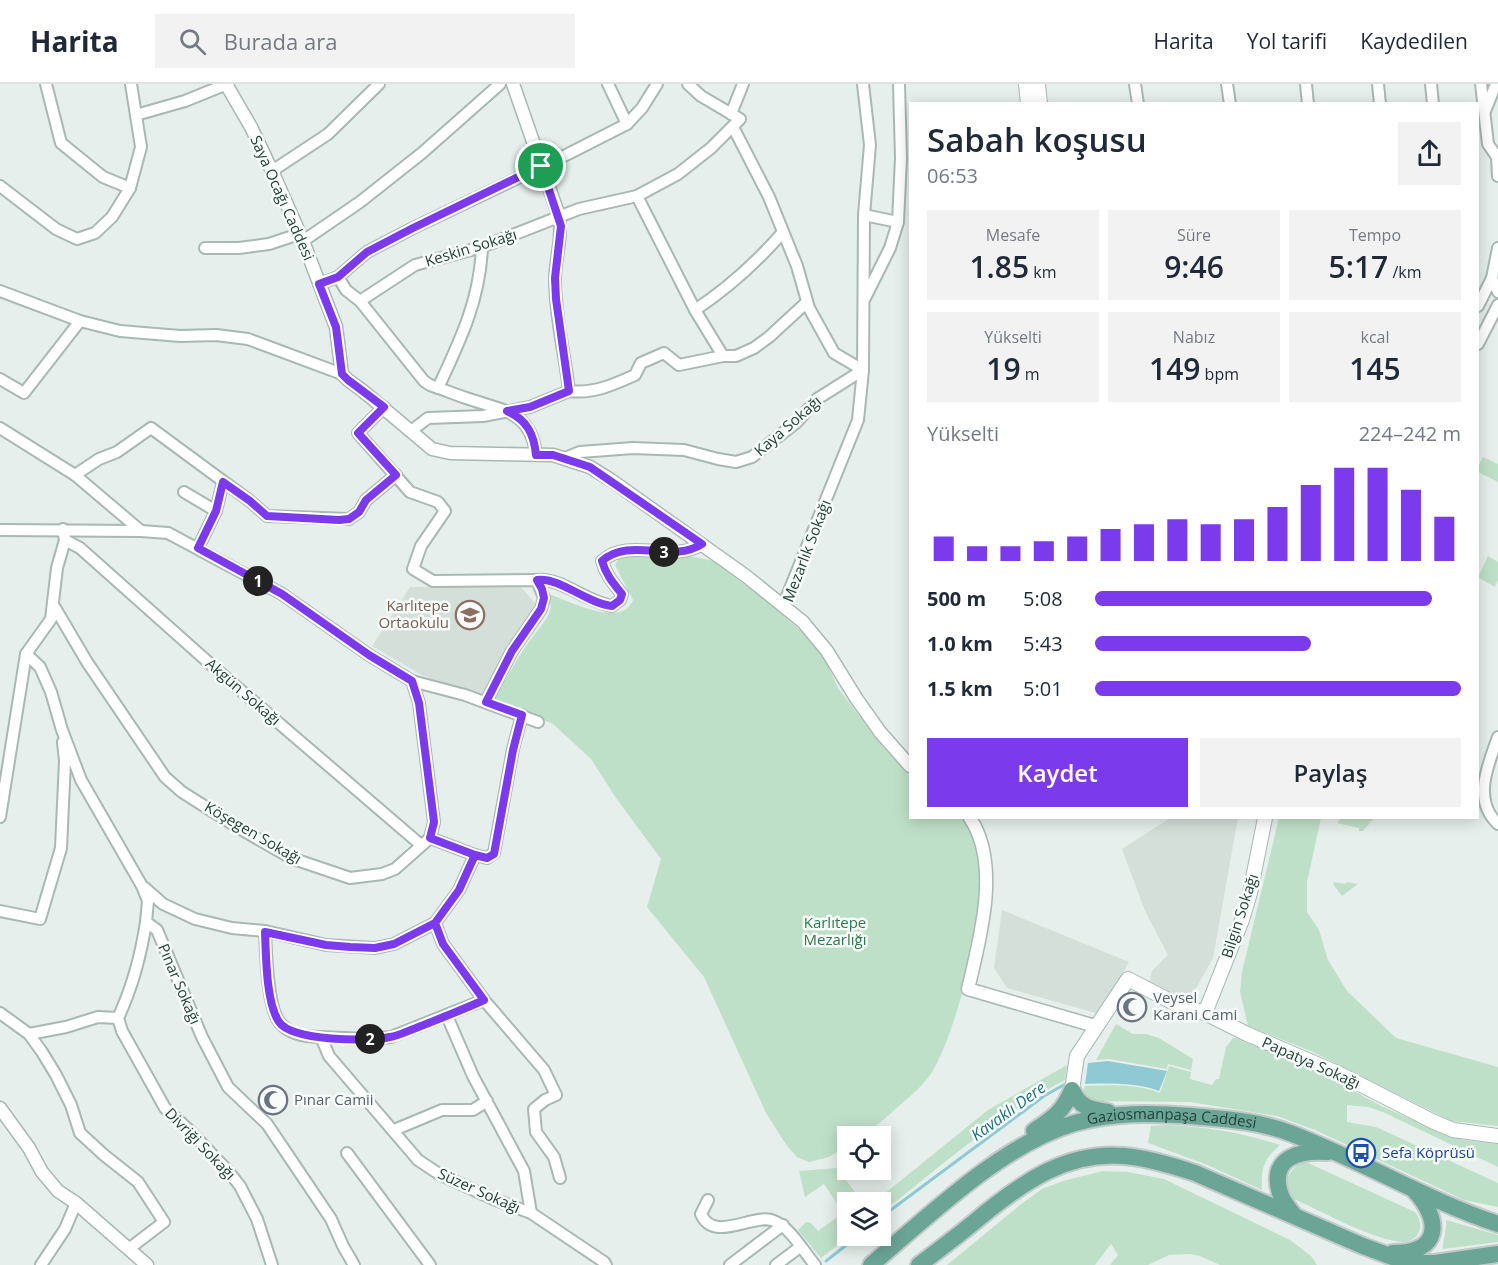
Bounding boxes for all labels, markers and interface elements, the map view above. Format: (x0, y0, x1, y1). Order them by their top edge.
search box (155, 14, 575, 68)
text: Harita (30, 22, 119, 60)
icon: search (176, 25, 209, 58)
text: Burada ara (224, 26, 337, 56)
text: Harita (1153, 27, 1214, 55)
text: Yol tarifi (1247, 27, 1327, 55)
text: Kaydedilen (1360, 27, 1468, 55)
text: Sabah koşusu (927, 117, 1147, 162)
button: share (1398, 122, 1461, 185)
street label: Saya Ocağı Caddesi (246, 132, 319, 263)
pin (515, 140, 566, 191)
icon: arrive (524, 149, 557, 182)
text: 06:53 (927, 162, 978, 189)
street label: Keskin Sokağı (422, 224, 519, 270)
text: Mesafe (986, 224, 1040, 246)
text: Süre (1177, 224, 1211, 246)
text: Tempo (1349, 224, 1401, 246)
text: 1.85 (969, 246, 1029, 287)
text: 9:46 (1164, 246, 1224, 287)
text: 5:17 (1329, 246, 1388, 287)
text: km (1029, 261, 1057, 283)
text: /km (1388, 261, 1421, 283)
text: Yükselti (984, 326, 1042, 348)
text: Nabız (1173, 326, 1215, 348)
text: kcal (1361, 326, 1390, 348)
text: 19 (986, 348, 1021, 389)
text: 149 (1149, 348, 1200, 389)
text: 145 (1349, 348, 1401, 389)
text: m (1021, 363, 1040, 385)
text: bpm (1200, 363, 1239, 385)
street label: Kaya Sokağı (750, 391, 825, 460)
text: Yükselti (927, 420, 999, 447)
text: 224–242 m (1359, 420, 1461, 447)
street label: Mezarlık Sokağı (777, 497, 835, 605)
pin: 3 (649, 537, 679, 567)
text: 3 (659, 541, 669, 563)
pin: 1 (243, 566, 273, 596)
text: 1 (253, 570, 263, 592)
text: 500 m (927, 585, 986, 612)
text: 5:08 (1023, 585, 1063, 612)
place label: Karlıtepe Ortaokulu (378, 595, 449, 632)
school or university icon: Karlıtepe Ortaokulu (454, 599, 486, 631)
text: 1.0 km (927, 630, 993, 657)
text: 5:43 (1023, 630, 1063, 657)
street label: Akgün Sokağı (202, 653, 285, 729)
text: 1.5 km (927, 675, 993, 702)
text: 5:01 (1023, 675, 1063, 702)
button: Kaydet (927, 738, 1188, 807)
button: Paylaş (1200, 738, 1461, 807)
street label: Köşegen Sokağı (201, 796, 306, 868)
street label: Bilgin Sokağı (1216, 871, 1262, 960)
park label: Karlıtepe Mezarlığı (804, 912, 866, 949)
street label: Pınar Sokağı (154, 940, 206, 1027)
place label: Veysel Karani Cami (1153, 987, 1237, 1024)
mosque icon: Veysel Karani Cami (1116, 991, 1148, 1023)
pin: 2 (355, 1024, 385, 1054)
text: 2 (365, 1028, 375, 1050)
street label: Papatya Sokağı (1259, 1032, 1364, 1093)
water label: Kavaklı Dere (966, 1076, 1050, 1146)
mosque icon: Pınar Camii (257, 1084, 289, 1116)
place label: Pınar Camii (294, 1089, 374, 1109)
street label: Divriği Sokağı (161, 1103, 240, 1184)
street label: Gaziosmanpaşa Caddesi (1085, 1103, 1258, 1132)
map controls (837, 1126, 891, 1246)
button: locate (837, 1126, 891, 1180)
bus stop icon: Sefa Köprüsü (1345, 1137, 1377, 1169)
place label: Sefa Köprüsü (1382, 1142, 1475, 1162)
street label: Süzer Sokağı (435, 1163, 524, 1217)
button: layers (837, 1192, 891, 1246)

